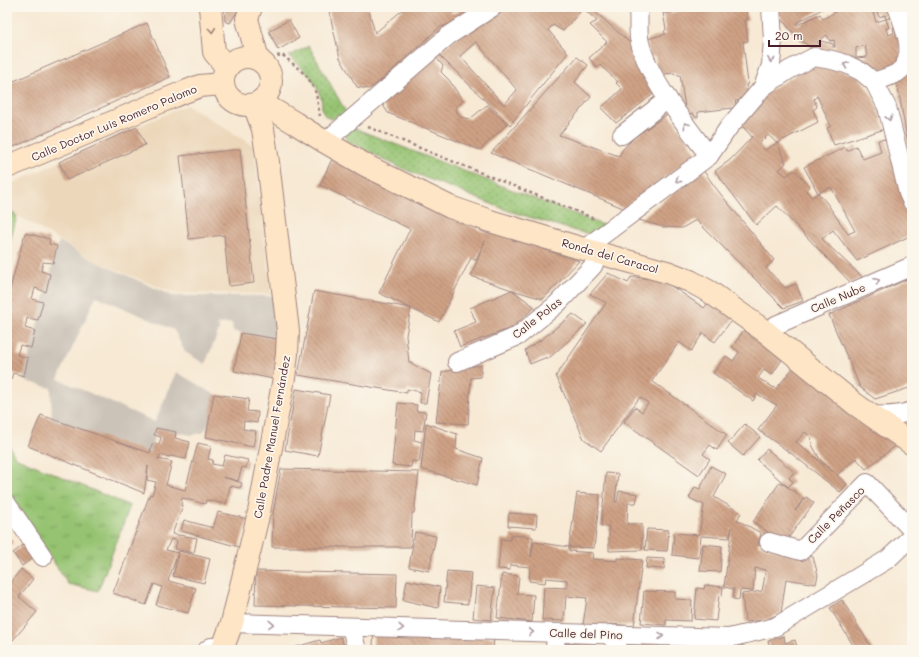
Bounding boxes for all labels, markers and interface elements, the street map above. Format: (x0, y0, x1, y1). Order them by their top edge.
scale bar (769, 22, 820, 48)
one-way arrow (208, 27, 217, 33)
text: 20 m (775, 27, 803, 43)
one-way arrow (767, 57, 776, 63)
one-way arrow (843, 61, 850, 69)
street label: Calle Doctor Luis Romero Palomo (29, 81, 199, 164)
one-way arrow (885, 115, 893, 121)
one-way arrow (683, 122, 691, 129)
one-way arrow (675, 175, 682, 182)
street label: Ronda del Caracol (560, 235, 660, 276)
one-way arrow (873, 278, 881, 286)
street label: Calle Nube (808, 279, 868, 316)
street label: Calle Polas (509, 294, 564, 342)
street label: Calle Padre Manuel Fernández (250, 354, 293, 520)
street label: Calle Peñasco (804, 482, 868, 547)
one-way arrow (268, 620, 274, 628)
one-way arrow (398, 624, 404, 632)
street label: Calle del Pino (549, 625, 623, 642)
one-way arrow (528, 628, 534, 636)
one-way arrow (658, 632, 664, 640)

